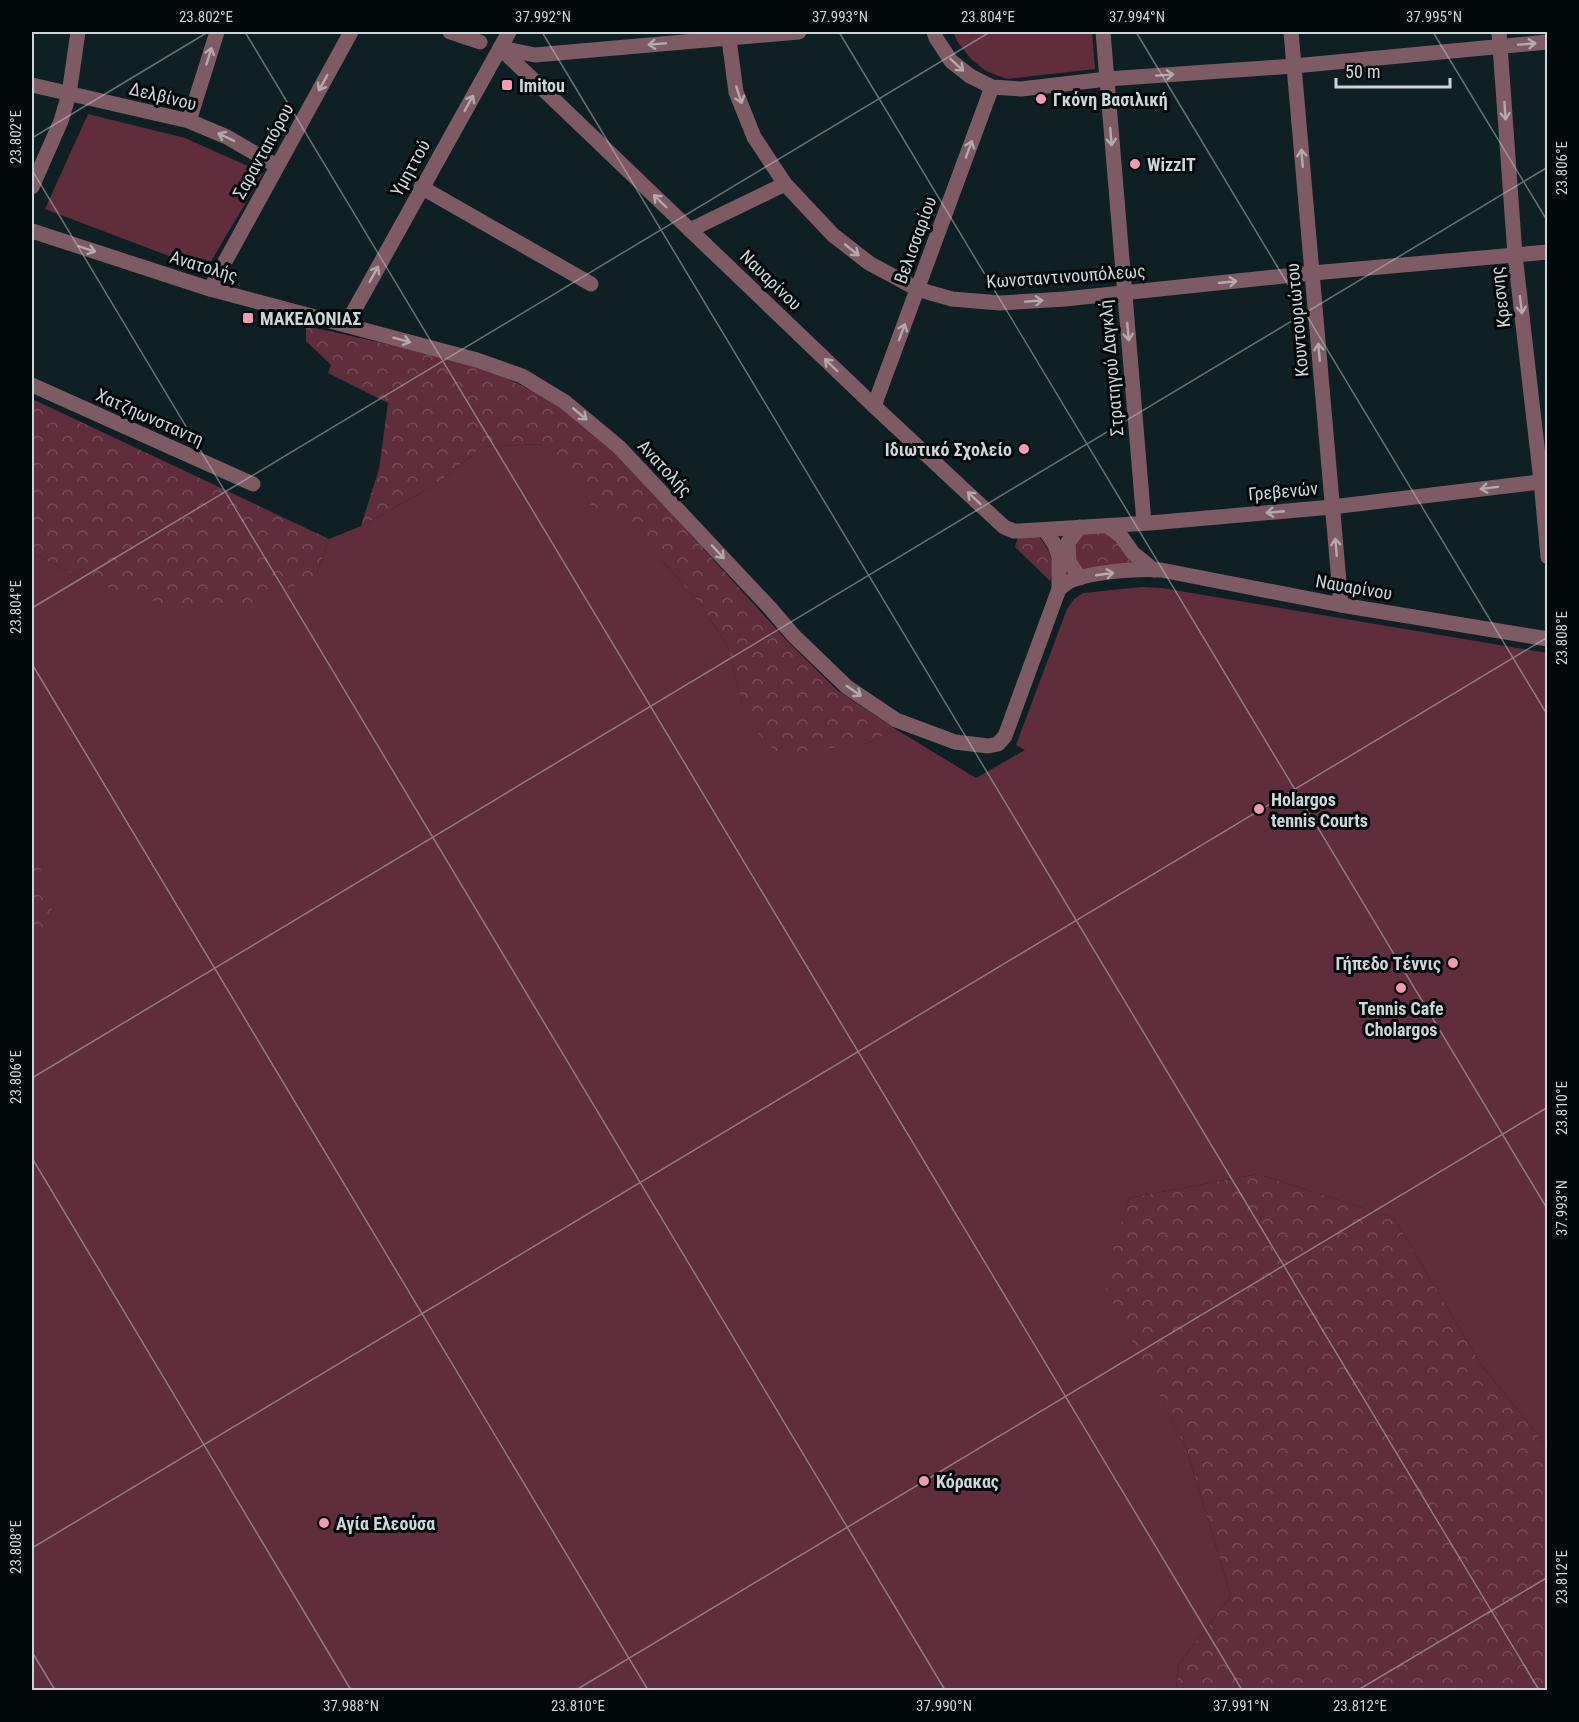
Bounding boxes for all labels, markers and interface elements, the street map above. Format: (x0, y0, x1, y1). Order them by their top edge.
text: 23.802°E (179, 8, 233, 26)
text: 37.992°N (515, 8, 571, 26)
text: 37.993°N (812, 8, 868, 26)
text: 23.804°E (961, 8, 1015, 26)
text: 37.994°N (1109, 8, 1165, 26)
text: 37.995°N (1406, 8, 1462, 26)
one-way arrow (1516, 38, 1536, 49)
one-way arrow (648, 39, 667, 50)
one-way arrow (205, 47, 216, 66)
scale bar (1336, 51, 1450, 89)
one-way arrow (949, 58, 964, 72)
text: 50 m (1345, 61, 1380, 82)
one-way arrow (1154, 69, 1174, 80)
one-way arrow (317, 74, 329, 91)
place label: Imitou (519, 75, 565, 96)
street label: Δελβίνου (127, 78, 199, 114)
marker: Imitou (500, 78, 514, 92)
one-way arrow (734, 85, 745, 104)
place label: Γκόνη Βασιλική (1053, 89, 1168, 110)
marker: Γκόνη Βασιλική (1034, 92, 1048, 106)
one-way arrow (463, 95, 475, 112)
street label: Σαρανταπόρου (228, 100, 298, 202)
one-way arrow (1500, 100, 1511, 120)
text: 23.802°E (7, 110, 25, 164)
one-way arrow (1106, 127, 1117, 147)
one-way arrow (217, 131, 235, 143)
street label: Υμηττού (386, 136, 434, 200)
one-way arrow (964, 140, 975, 159)
text: 23.806°E (1553, 141, 1571, 195)
one-way arrow (1296, 149, 1307, 168)
place label: WizzIT (1147, 154, 1196, 175)
marker: WizzIT (1128, 157, 1142, 171)
one-way arrow (653, 194, 668, 208)
street label: Βελισσαρίου (890, 194, 940, 286)
one-way arrow (844, 243, 860, 256)
one-way arrow (77, 244, 96, 255)
street label: Ανατολής (168, 246, 240, 286)
street label: Ναυαρίνου (736, 246, 806, 314)
street label: Κωνσταντινουπόλεως (986, 260, 1146, 292)
street label: Κουντουριώτου (1282, 262, 1312, 378)
one-way arrow (369, 265, 380, 283)
street label: Κρεσνης (1486, 265, 1514, 329)
one-way arrow (1218, 276, 1238, 287)
one-way arrow (1024, 295, 1044, 306)
one-way arrow (1515, 295, 1526, 315)
street label: Στρατηγού Δαγκλή (1095, 299, 1127, 437)
place label: ΜΑΚΕΔΟΝΙΑΣ (260, 308, 361, 329)
marker: ΜΑΚΕΔΟΝΙΑΣ (241, 311, 255, 325)
one-way arrow (1122, 321, 1133, 341)
one-way arrow (897, 323, 908, 342)
one-way arrow (393, 335, 412, 346)
one-way arrow (1313, 343, 1324, 363)
one-way arrow (824, 358, 839, 373)
street label: Χατζηωνσταντη (93, 384, 207, 450)
one-way arrow (572, 408, 588, 421)
street label: Ανατολής (634, 435, 696, 501)
place label: Ιδιωτικό Σχολείο (885, 439, 1012, 461)
marker: Ιδιωτικό Σχολείο (1017, 442, 1031, 456)
street label: Γρεβενών (1247, 477, 1319, 504)
one-way arrow (1480, 482, 1500, 493)
one-way arrow (966, 491, 981, 506)
one-way arrow (1265, 507, 1285, 518)
one-way arrow (1330, 537, 1341, 557)
one-way arrow (710, 545, 725, 560)
one-way arrow (1094, 568, 1114, 579)
street label: Ναυαρίνου (1314, 570, 1394, 604)
text: 23.804°E (7, 580, 25, 634)
text: 23.808°E (1553, 611, 1571, 665)
one-way arrow (846, 685, 862, 697)
place label: Holargos tennis Courts (1271, 789, 1368, 831)
marker: Holargos tennis Courts (1252, 802, 1266, 816)
place label: Γήπεδο Τέννις (1335, 953, 1441, 974)
marker: Γήπεδο Τέννις (1446, 956, 1460, 970)
marker: Tennis Cafe Cholargos (1394, 981, 1408, 995)
place label: Tennis Cafe Cholargos (1358, 998, 1444, 1040)
text: 23.806°E (7, 1050, 25, 1104)
text: 23.810°E (1553, 1081, 1571, 1135)
text: 37.993°N (1553, 1180, 1571, 1236)
place label: Κόρακας (936, 1471, 999, 1492)
marker: Κόρακας (917, 1474, 931, 1488)
place label: Αγία Ελεούσα (336, 1513, 435, 1534)
marker: Αγία Ελεούσα (317, 1516, 331, 1530)
text: 23.808°E (7, 1520, 25, 1574)
text: 23.812°E (1553, 1550, 1571, 1604)
text: 37.988°N (323, 1697, 379, 1715)
text: 23.810°E (551, 1697, 605, 1715)
text: 37.990°N (916, 1697, 972, 1715)
text: 37.991°N (1213, 1697, 1269, 1715)
text: 23.812°E (1333, 1697, 1387, 1715)

